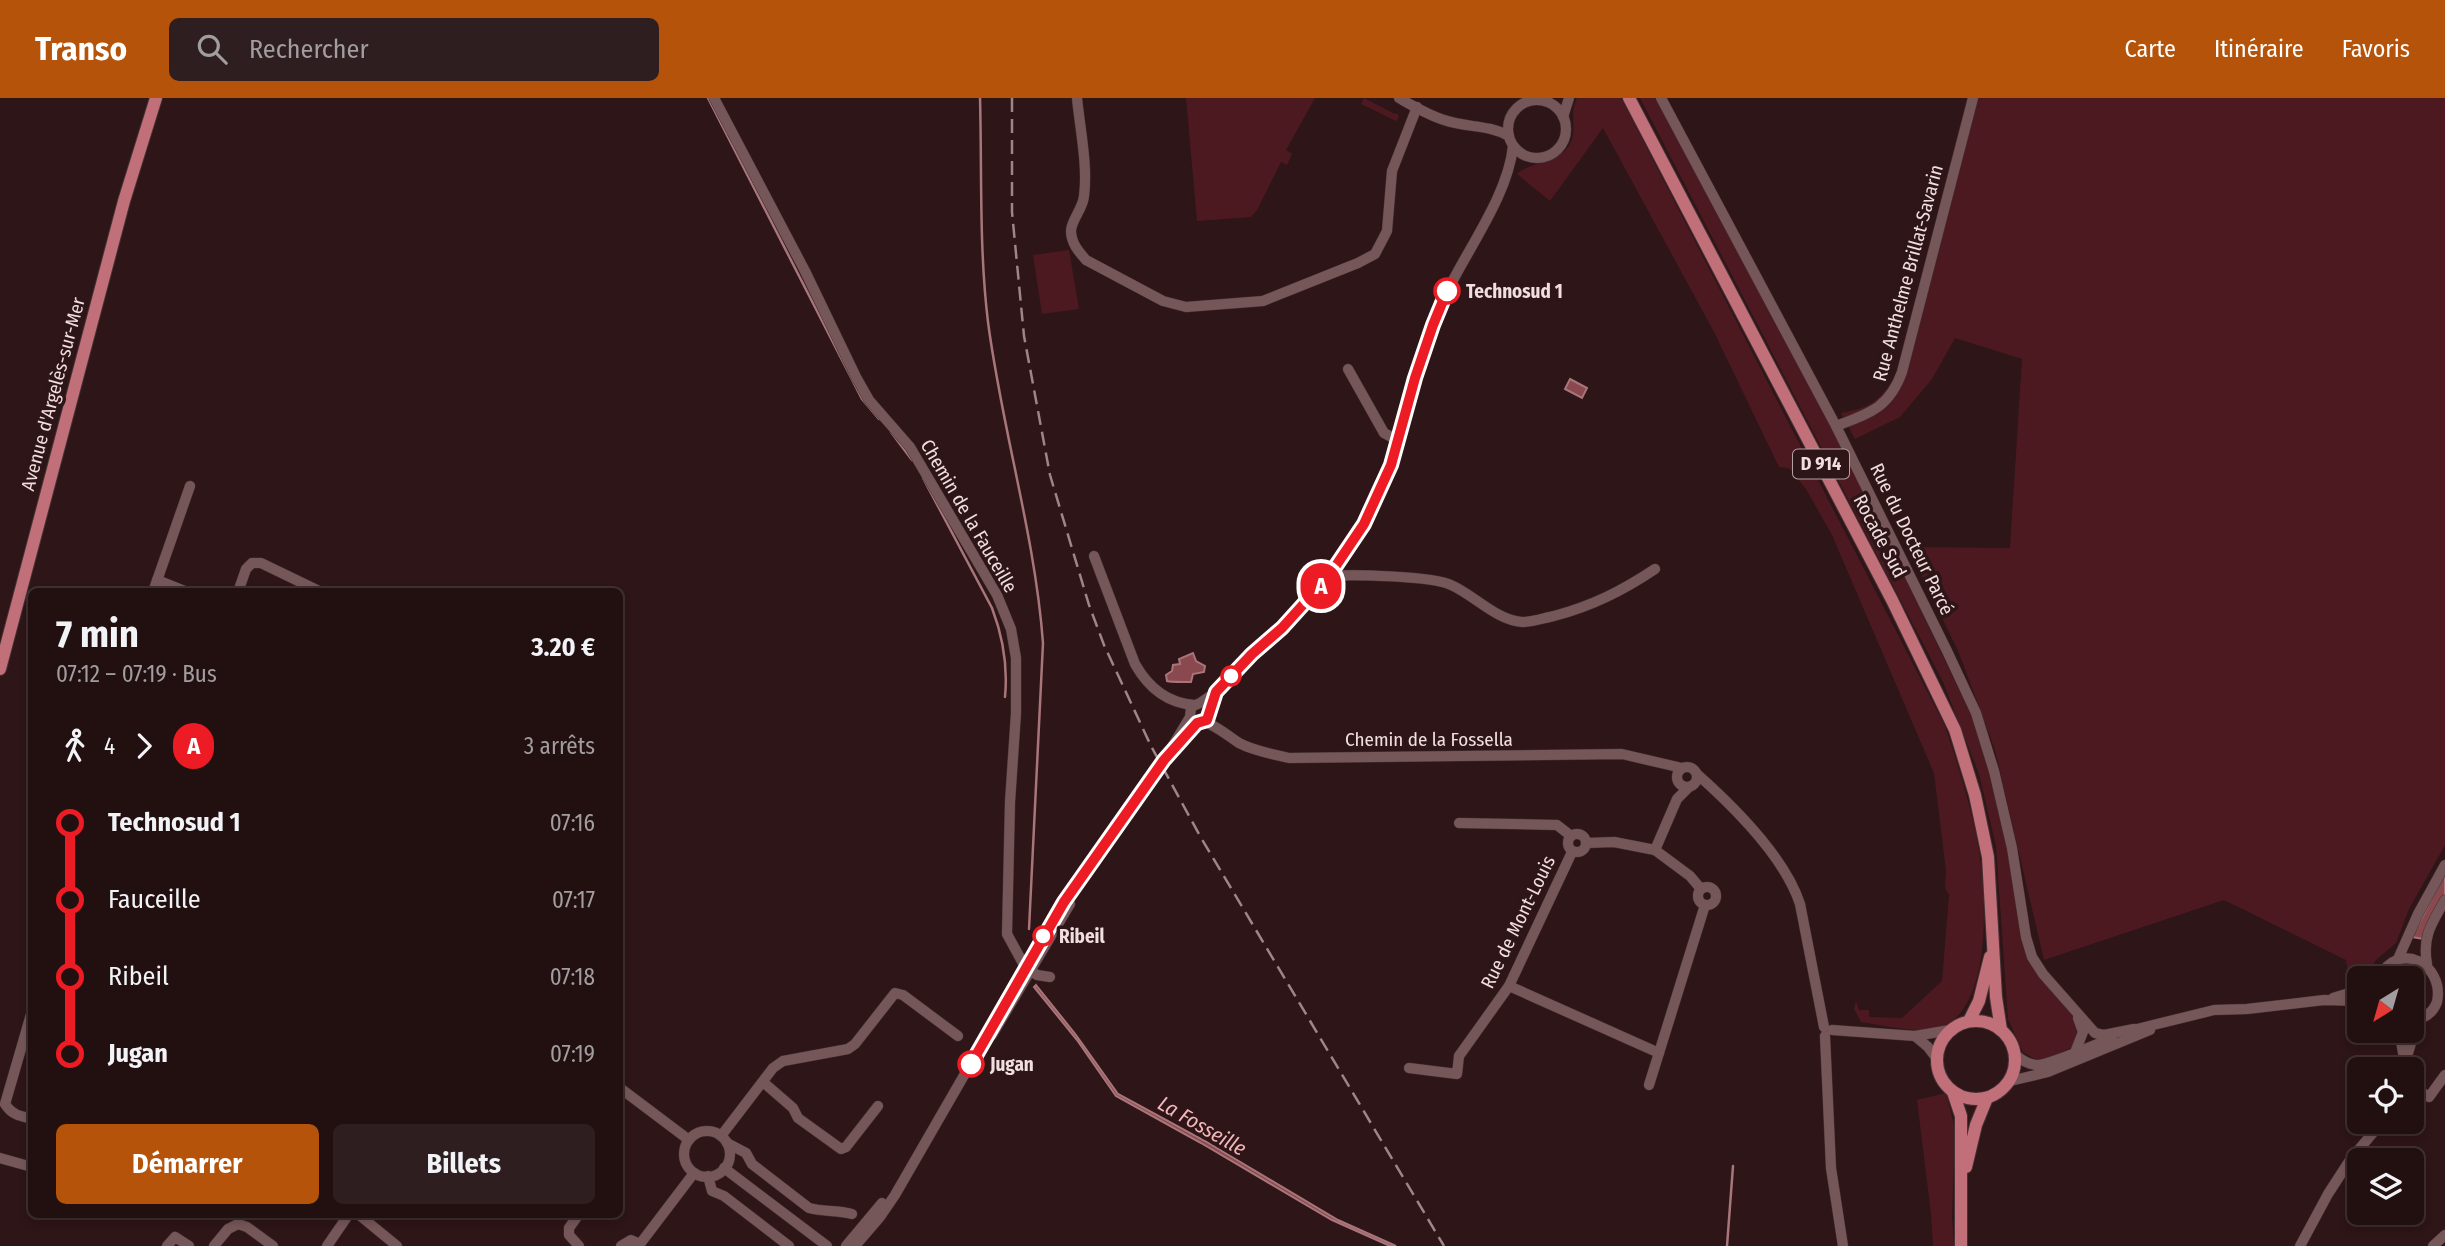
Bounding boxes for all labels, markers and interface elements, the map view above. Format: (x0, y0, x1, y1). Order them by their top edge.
search box (169, 18, 659, 81)
text: Transo (35, 29, 127, 69)
icon: search (193, 30, 231, 68)
text: Rechercher (249, 34, 368, 65)
text: Carte (2125, 35, 2176, 63)
text: Itinéraire (2214, 35, 2304, 63)
text: Favoris (2342, 35, 2410, 63)
street label: Rue Anthelme Brillat-Savarin (1868, 162, 1948, 384)
marker: Technosud 1 (1434, 278, 1460, 304)
place label: Technosud 1 (1466, 280, 1563, 303)
street label: Avenue d'Argelès-sur-Mer (16, 294, 90, 493)
street label: Chemin de la Fauceille (916, 435, 1022, 597)
road number: D 914 (1793, 450, 1849, 478)
street label: Rue du Docteur Parcé (1865, 459, 1959, 619)
street label: Rocade Sud (1849, 490, 1911, 582)
line badge: A (1298, 563, 1344, 609)
text: A (1314, 572, 1328, 600)
text: 7 min (56, 611, 139, 657)
text: 3.20 € (531, 632, 595, 663)
text: 07:12 – 07:19 · Bus (56, 660, 217, 688)
unlabelled marker (1221, 666, 1241, 686)
icon: walk (56, 727, 94, 765)
icon: forward (125, 727, 163, 765)
street label: Chemin de la Fossella (1345, 728, 1513, 751)
text: 4 (104, 732, 115, 760)
text: A (187, 732, 200, 760)
text: 3 arrêts (524, 732, 595, 760)
text: Technosud 1 (108, 807, 240, 838)
text: 07:16 (550, 809, 595, 837)
street label: Rue de Mont-Louis (1476, 852, 1560, 992)
text: Fauceille (108, 884, 201, 915)
text: 07:17 (552, 886, 595, 914)
place label: Ribeil (1059, 925, 1105, 948)
marker: Ribeil (1033, 926, 1053, 946)
text: Ribeil (108, 961, 169, 992)
text: 07:18 (550, 963, 595, 991)
north arrow (2347, 966, 2424, 1043)
map controls (2347, 966, 2424, 1225)
text: Jugan (108, 1038, 168, 1069)
text: 07:19 (550, 1040, 595, 1068)
marker: Jugan (958, 1051, 984, 1077)
place label: Jugan (989, 1053, 1034, 1076)
button: locate (2347, 1057, 2424, 1134)
water label: La Fosseille (1153, 1090, 1251, 1162)
button: Démarrer (56, 1124, 319, 1204)
button: Billets (333, 1124, 595, 1204)
button: layers (2347, 1148, 2424, 1225)

